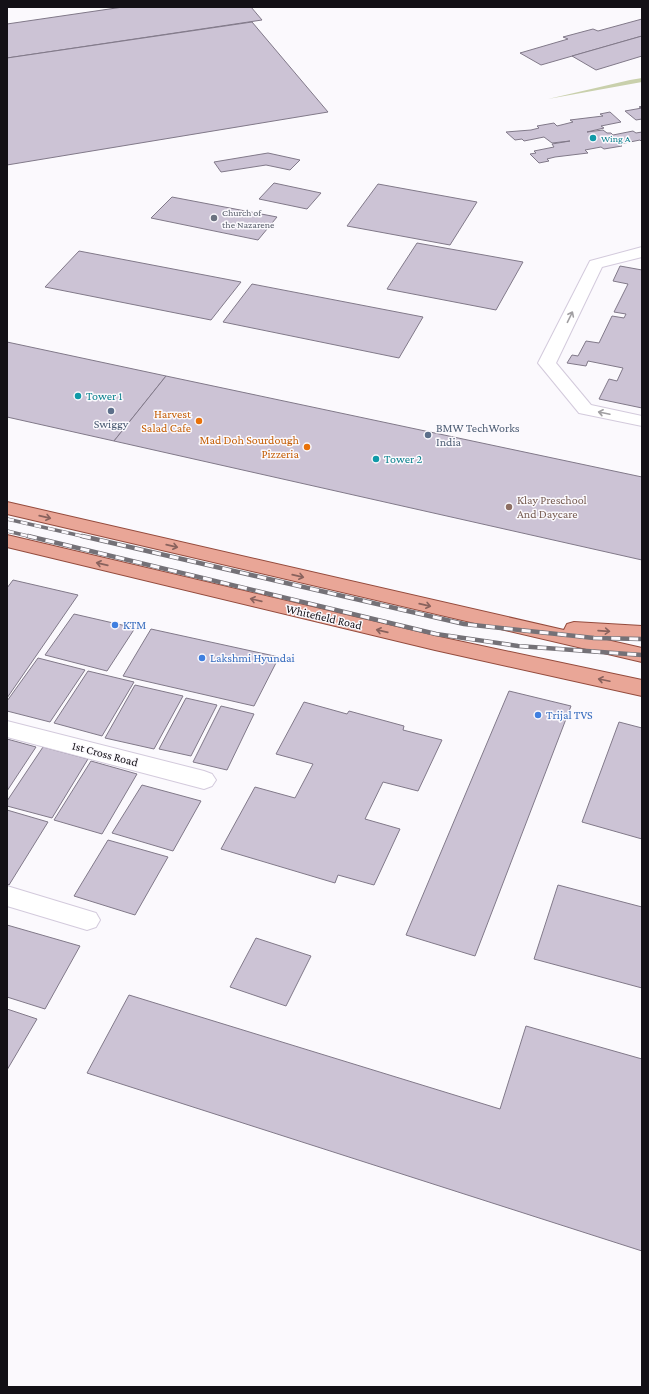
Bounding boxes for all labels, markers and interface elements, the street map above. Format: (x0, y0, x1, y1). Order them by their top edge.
marker: Wing A (588, 133, 598, 143)
place label: Wing A (601, 133, 631, 144)
place label: Church of the Nazarene (222, 207, 275, 230)
marker: Church of the Nazarene (209, 213, 219, 223)
one-way arrow (567, 311, 574, 323)
place label: Tower 1 (86, 389, 122, 403)
marker: Tower 1 (73, 391, 83, 401)
marker: Swiggy (106, 406, 116, 416)
place label: Harvest Salad Cafe (141, 407, 192, 435)
one-way arrow (598, 408, 611, 416)
marker: Harvest Salad Cafe (194, 416, 204, 426)
place label: Swiggy (94, 417, 129, 431)
place label: BMW TechWorks India (436, 421, 520, 449)
marker: BMW TechWorks India (423, 430, 433, 440)
place label: Mad Doh Sourdough Pizzeria (199, 433, 300, 461)
marker: Mad Doh Sourdough Pizzeria (302, 442, 312, 452)
place label: Tower 2 (384, 452, 422, 466)
marker: Tower 2 (371, 454, 381, 464)
place label: Klay Preschool And Daycare (517, 493, 587, 521)
marker: Klay Preschool And Daycare (504, 502, 514, 512)
one-way arrow (38, 514, 51, 521)
one-way arrow (165, 543, 178, 551)
one-way arrow (96, 559, 109, 567)
one-way arrow (291, 572, 304, 580)
one-way arrow (250, 596, 263, 604)
street label: Whitefield Road (285, 601, 364, 633)
one-way arrow (418, 602, 431, 610)
place label: KTM (123, 618, 146, 632)
marker: KTM (110, 620, 120, 630)
one-way arrow (376, 626, 389, 634)
one-way arrow (597, 627, 610, 635)
place label: Lakshmi Hyundai (210, 651, 295, 665)
marker: Lakshmi Hyundai (197, 653, 207, 663)
one-way arrow (598, 675, 611, 683)
place label: Trijal TVS (546, 708, 593, 722)
marker: Trijal TVS (533, 710, 543, 720)
street label: 1st Cross Road (70, 738, 140, 770)

